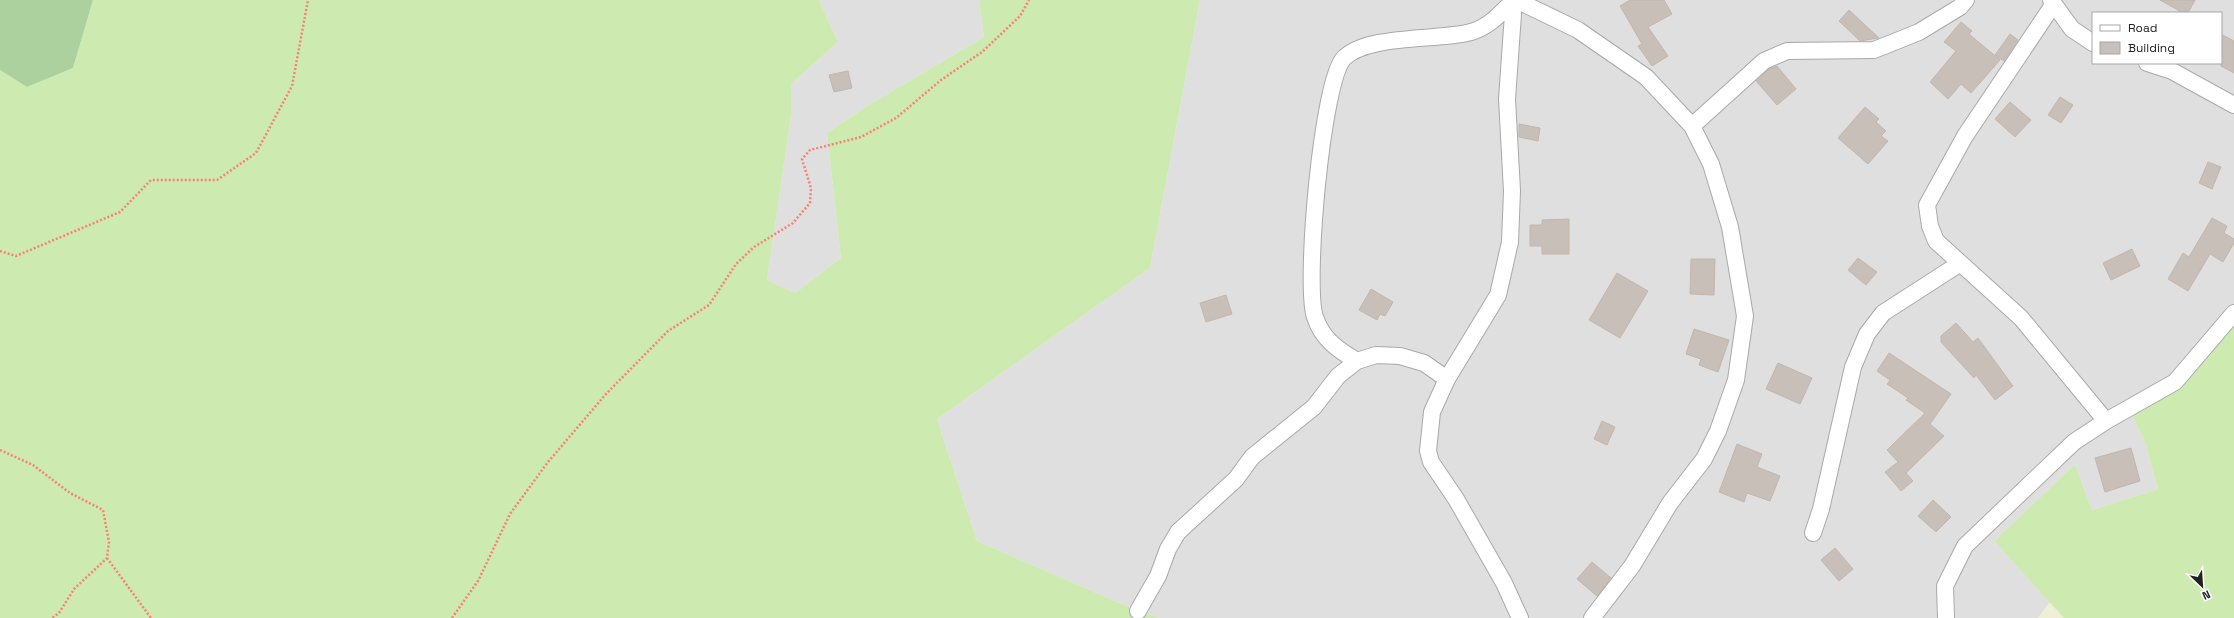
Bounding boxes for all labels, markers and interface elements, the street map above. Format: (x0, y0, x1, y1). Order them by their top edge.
legend (2092, 12, 2222, 64)
text: Road (2128, 20, 2157, 36)
text: Building (2128, 40, 2175, 56)
north arrow (2182, 566, 2222, 606)
text: N (2200, 587, 2213, 603)

